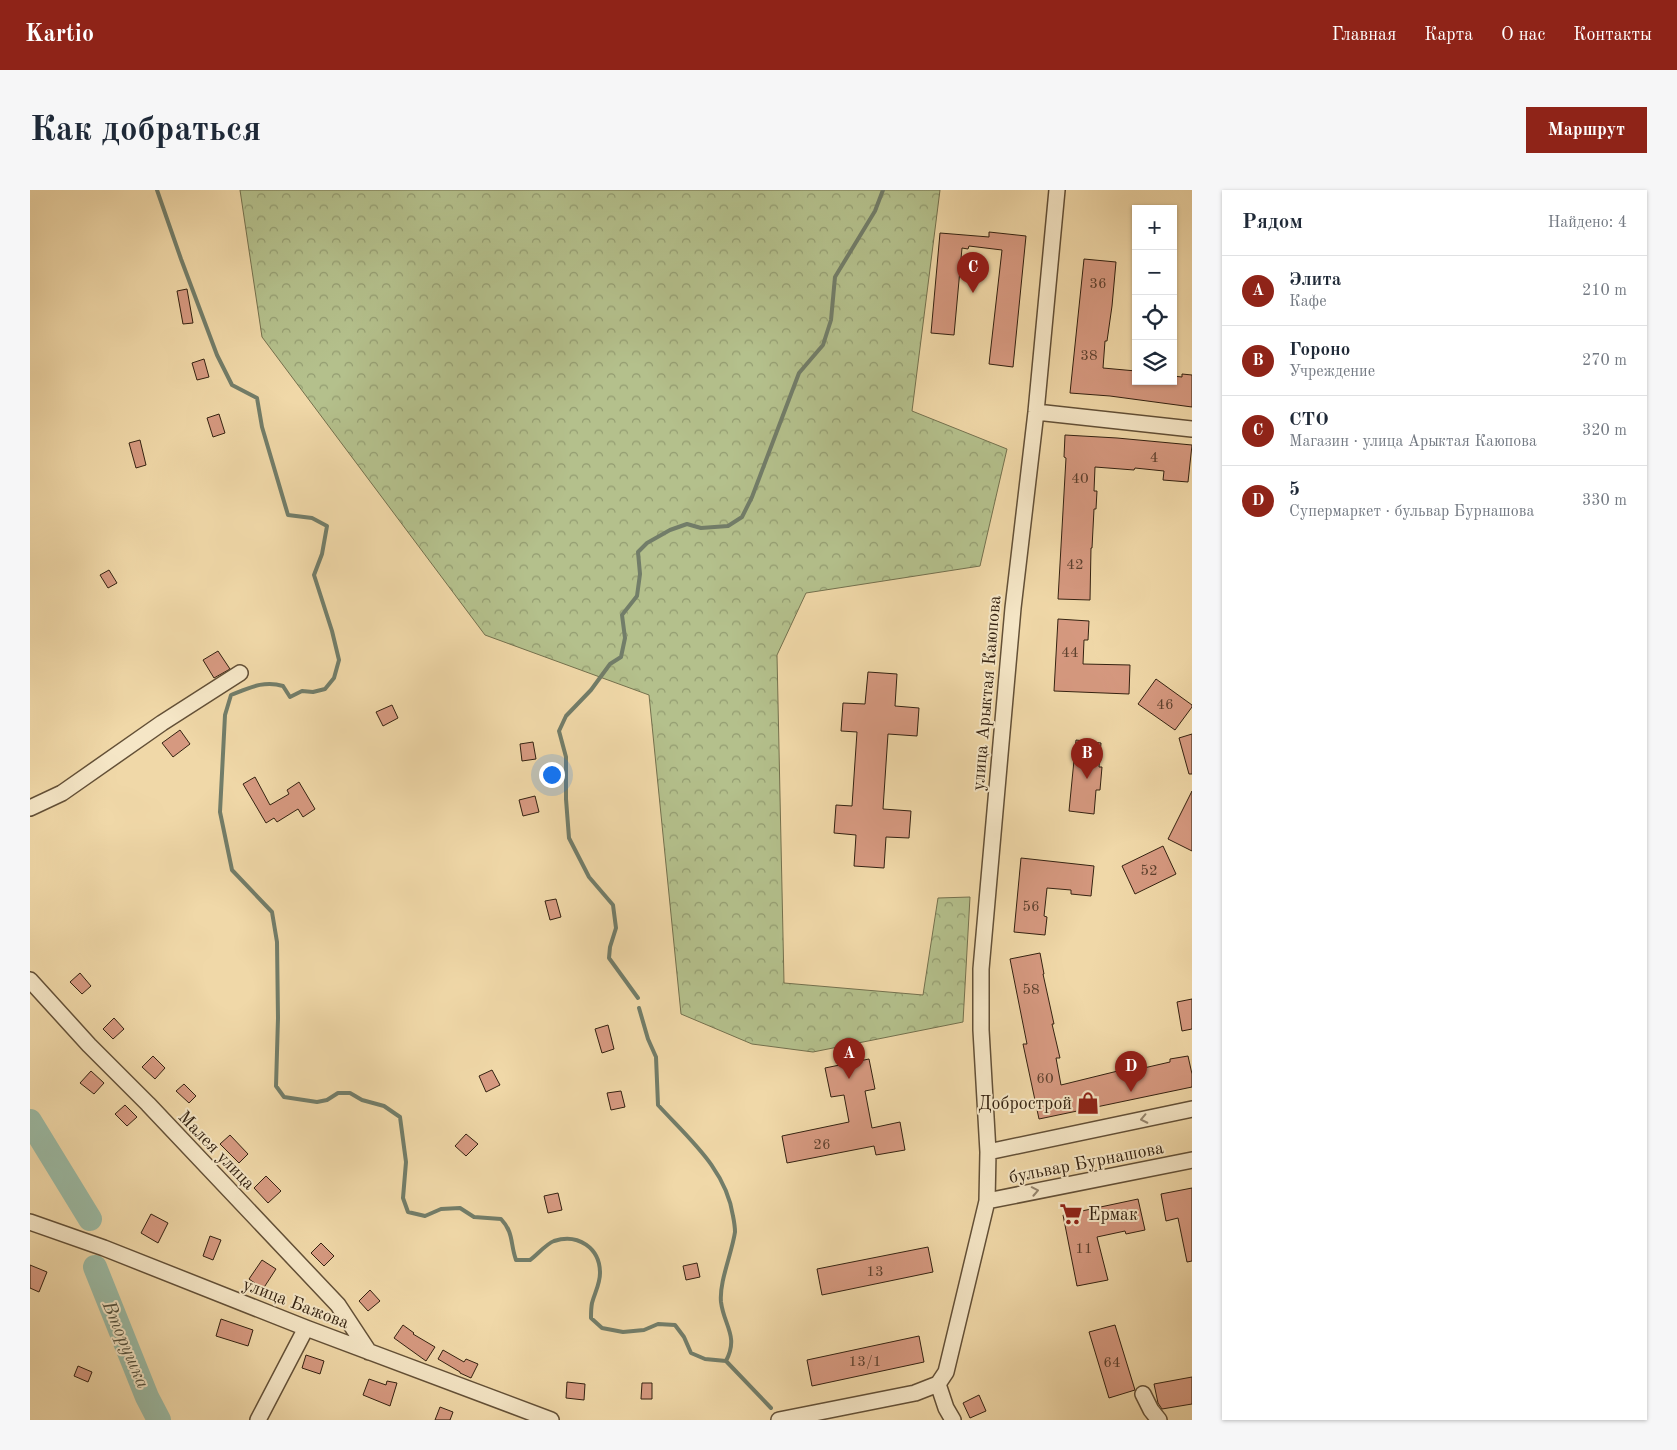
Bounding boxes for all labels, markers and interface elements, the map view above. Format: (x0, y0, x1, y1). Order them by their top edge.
text: Kartio (25, 23, 94, 47)
text: Главная (1332, 26, 1396, 44)
text: Карта (1424, 26, 1473, 44)
text: О нас (1501, 26, 1545, 44)
text: Контакты (1573, 26, 1652, 44)
button: Маршрут (1526, 107, 1647, 153)
text: Как добраться (30, 113, 261, 148)
map controls (1132, 205, 1177, 385)
button: + (1132, 205, 1177, 250)
text: Рядом (1242, 212, 1303, 233)
text: Найдено: 4 (1548, 215, 1627, 231)
button: − (1132, 250, 1177, 295)
pin: C (957, 252, 989, 293)
text: Элита (1289, 271, 1341, 290)
house number: 36 (1089, 277, 1107, 292)
text: A (1252, 283, 1264, 299)
text: 210 m (1582, 283, 1627, 299)
text: Кафе (1289, 294, 1327, 310)
button: locate (1132, 295, 1177, 340)
button: layers (1132, 340, 1177, 385)
text: Гороно (1289, 341, 1350, 360)
house number: 38 (1080, 349, 1098, 364)
text: B (1252, 353, 1264, 369)
text: 270 m (1582, 353, 1627, 369)
text: Учреждение (1289, 364, 1375, 380)
text: СТО (1289, 411, 1329, 430)
text: C (1253, 423, 1263, 439)
text: 320 m (1582, 423, 1627, 439)
text: Магазин · улица Арыктая Каюпова (1289, 434, 1537, 450)
house number: 4 (1150, 451, 1158, 466)
house number: 40 (1071, 472, 1089, 487)
text: 5 (1289, 481, 1300, 500)
text: D (1252, 493, 1264, 509)
text: 330 m (1582, 493, 1627, 509)
text: Супермаркет · бульвар Бурнашова (1289, 504, 1534, 520)
house number: 42 (1066, 558, 1084, 573)
street label: улица Арыктая Каюпова (969, 594, 1005, 792)
house number: 44 (1061, 646, 1079, 661)
house number: 46 (1156, 698, 1174, 713)
pin: B (1071, 738, 1103, 779)
your location (539, 762, 565, 788)
house number: 52 (1140, 864, 1158, 879)
house number: 56 (1022, 900, 1040, 915)
house number: 58 (1022, 983, 1040, 998)
pin: A (833, 1038, 865, 1079)
pin: D (1115, 1051, 1147, 1092)
house number: 60 (1036, 1072, 1054, 1087)
shop icon: Добрострой (1075, 1090, 1101, 1116)
place label: Добрострой (978, 1095, 1072, 1113)
street label: Малея улица (174, 1108, 258, 1194)
one-way arrow (1140, 1113, 1149, 1124)
house number: 26 (813, 1138, 831, 1153)
street label: бульвар Бурнашова (1007, 1139, 1165, 1187)
one-way arrow (1031, 1187, 1039, 1197)
supermarket icon: Ермак (1058, 1201, 1084, 1227)
place label: Ермак (1088, 1206, 1138, 1224)
house number: 11 (1075, 1242, 1093, 1257)
house number: 13 (866, 1265, 884, 1280)
street label: улица Бажова (240, 1275, 351, 1332)
water label: Вторушка (97, 1297, 152, 1392)
house number: 13/1 (849, 1355, 881, 1370)
house number: 64 (1103, 1356, 1121, 1371)

